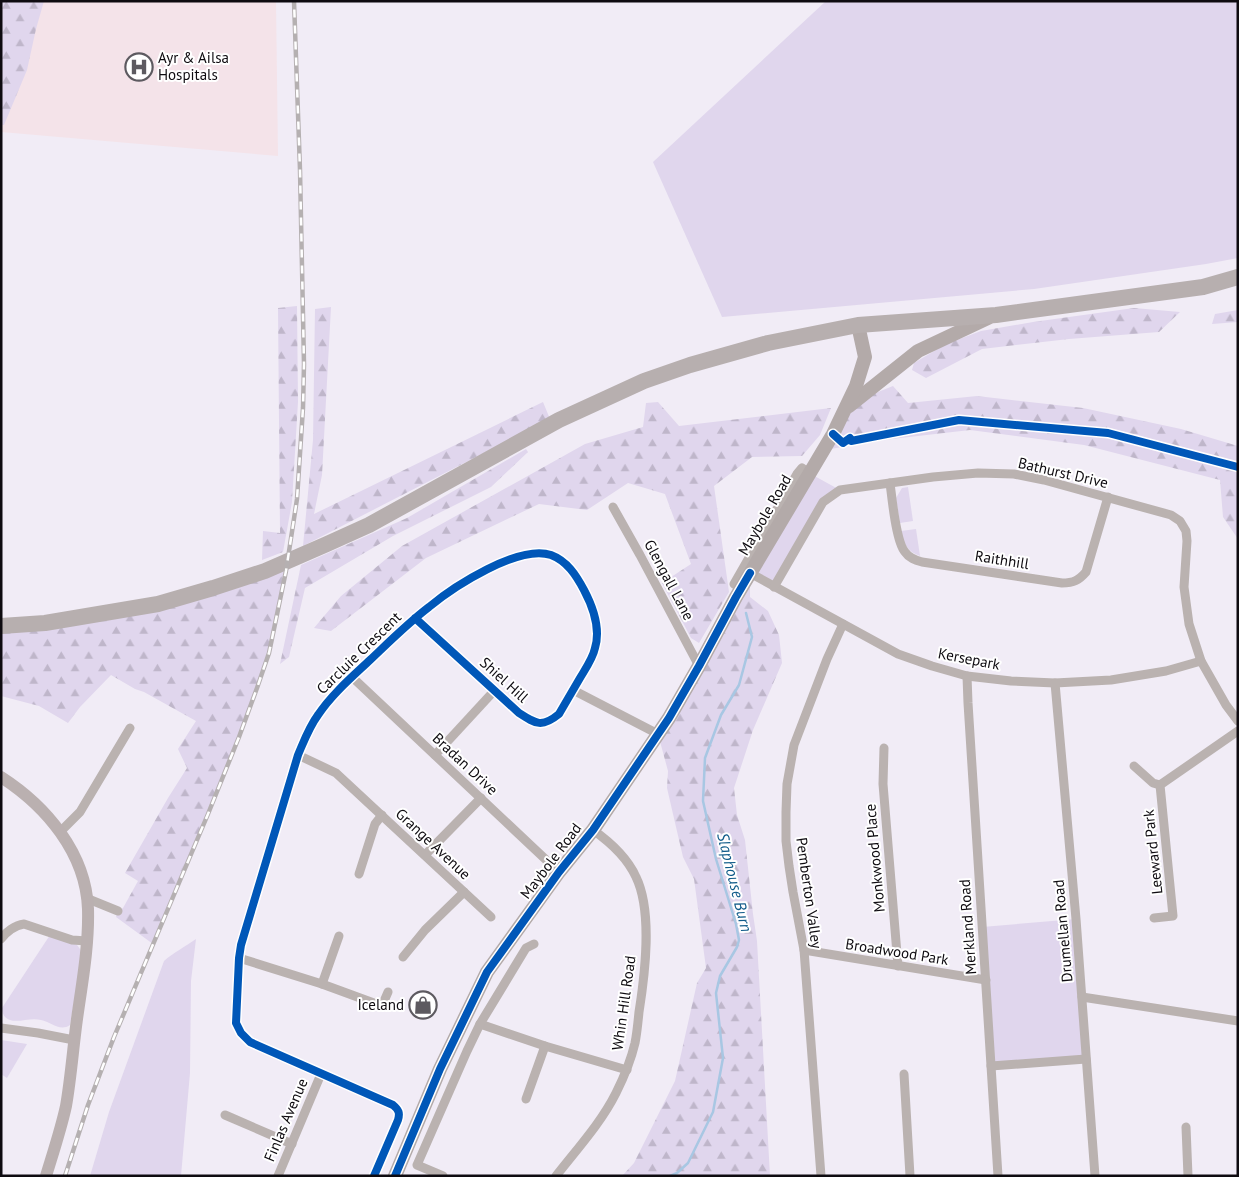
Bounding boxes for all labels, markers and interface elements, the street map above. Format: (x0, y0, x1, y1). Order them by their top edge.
place label: Ayr & Ailsa Hospitals (158, 48, 229, 84)
hospital icon: Ayr & Ailsa Hospitals (124, 52, 154, 82)
street label: Bathurst Drive (1016, 453, 1110, 492)
street label: Maybole Road (734, 471, 795, 559)
street label: Glengall Lane (640, 536, 699, 623)
street label: Raithhill (974, 546, 1031, 573)
street label: Carcluie Crescent (312, 607, 405, 698)
street label: Kersepark (936, 643, 1003, 674)
street label: Shiel Hill (476, 653, 533, 707)
street label: Bradan Drive (429, 729, 502, 799)
street label: Monkwood Place (860, 803, 889, 913)
street label: Grange Avenue (392, 804, 475, 883)
street label: Leeward Park (1139, 808, 1166, 895)
street label: Maybole Road (516, 819, 585, 902)
water label: Slaphouse Burn (713, 830, 757, 934)
street label: Pemberton Valley (792, 836, 827, 950)
street label: Merkland Road (955, 879, 980, 975)
street label: Drumellan Road (1049, 879, 1076, 983)
street label: Broadwood Park (844, 934, 951, 969)
street label: Whin Hill Road (607, 954, 640, 1052)
shop icon: Iceland (408, 990, 438, 1020)
place label: Iceland (357, 995, 404, 1014)
street label: Finlas Avenue (260, 1075, 312, 1164)

